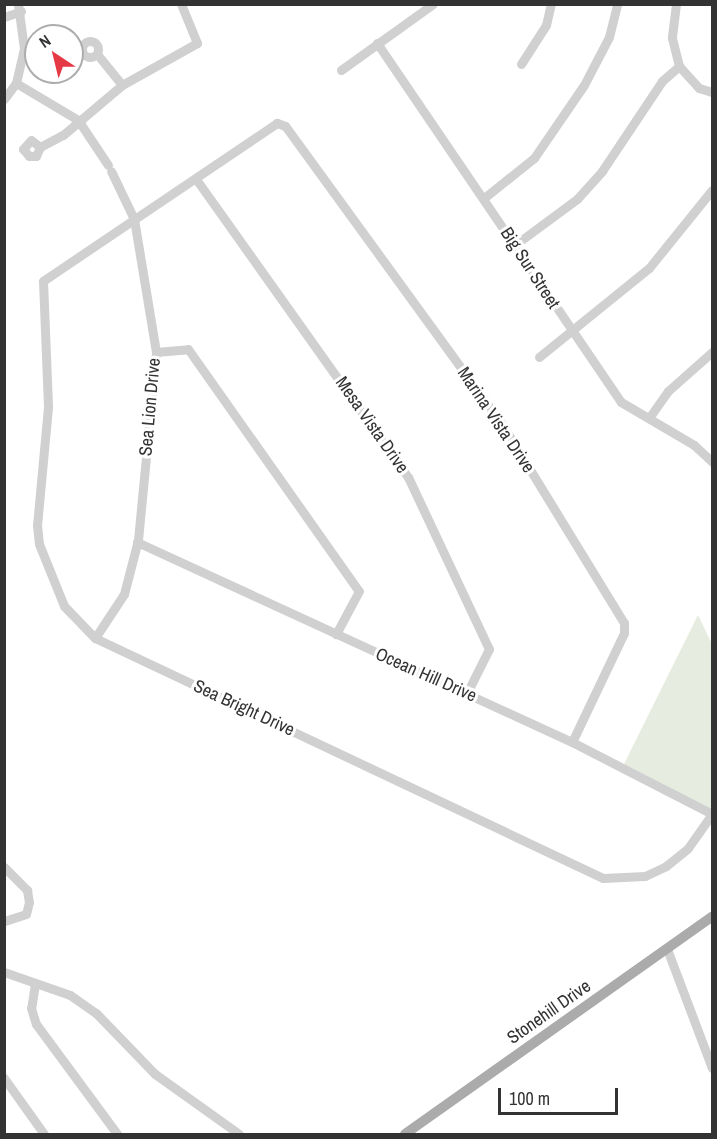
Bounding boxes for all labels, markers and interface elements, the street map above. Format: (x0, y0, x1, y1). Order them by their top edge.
north arrow (24, 24, 84, 84)
text: N (35, 29, 55, 53)
street label: Big Sur Street (496, 223, 564, 313)
street label: Sea Lion Drive (135, 357, 165, 457)
street label: Marina Vista Drive (453, 363, 539, 477)
street label: Mesa Vista Drive (331, 373, 413, 477)
street label: Ocean Hill Drive (372, 643, 480, 707)
street label: Sea Bright Drive (190, 675, 298, 741)
street label: Stonehill Drive (503, 975, 595, 1049)
scale bar (501, 1076, 621, 1114)
text: 100 m (509, 1086, 550, 1111)

